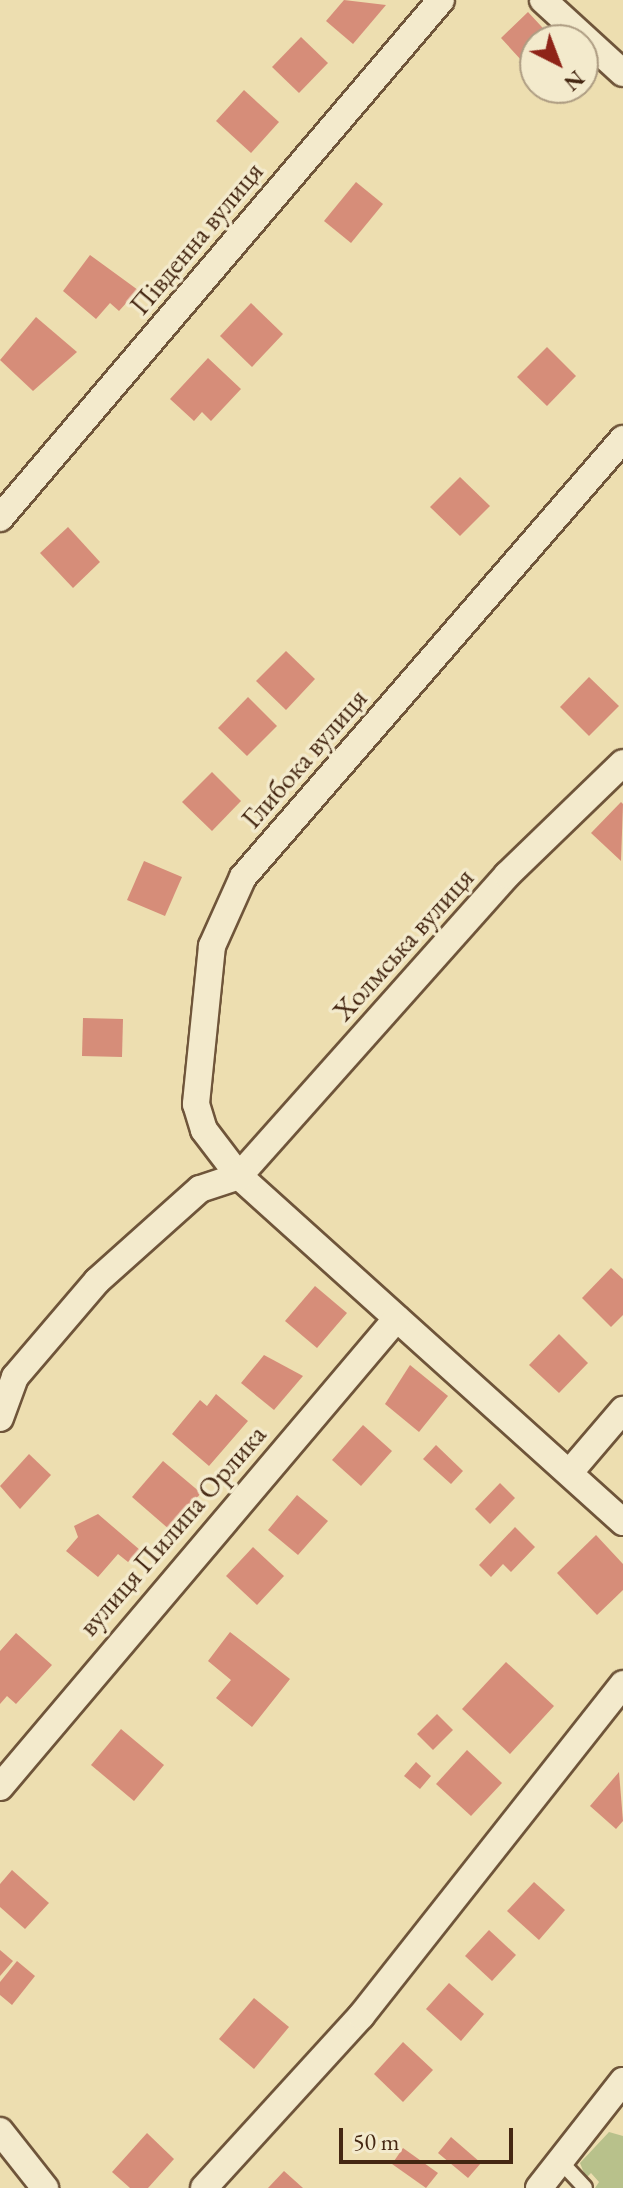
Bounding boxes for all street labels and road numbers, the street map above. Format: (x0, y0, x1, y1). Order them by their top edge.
street label: Південна вулиця (122, 155, 270, 321)
street label: Глибока вулиця (234, 681, 374, 835)
street label: Холмська вулиця (326, 861, 480, 1027)
street label: вулиця Пилипа Орлика (71, 1418, 273, 1642)

